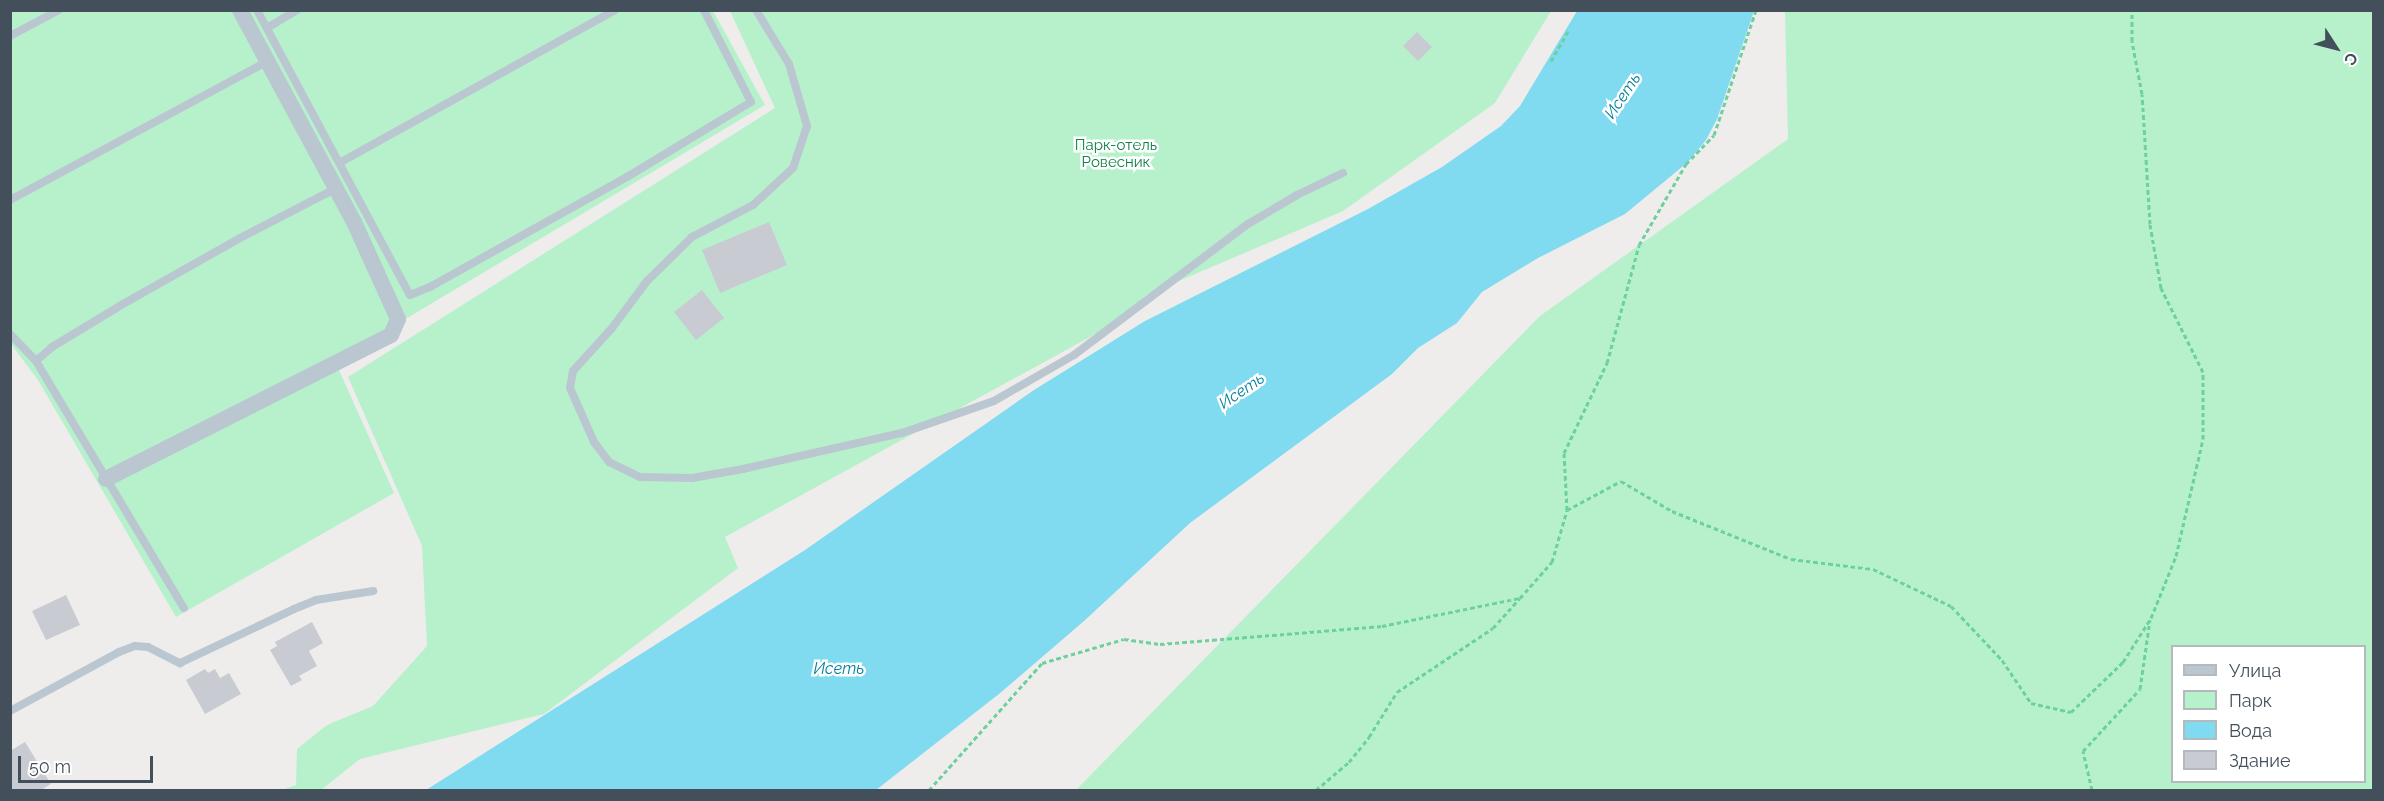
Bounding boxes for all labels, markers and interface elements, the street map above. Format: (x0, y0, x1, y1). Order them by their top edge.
north arrow (2306, 18, 2366, 78)
text: С (2340, 49, 2362, 69)
water label: Исеть (1601, 69, 1645, 123)
park label: Парк-отель Ровесник (1075, 136, 1157, 171)
water label: Исеть (1215, 369, 1269, 413)
legend (2171, 645, 2366, 783)
water label: Исеть (813, 659, 865, 679)
text: Улица (2229, 660, 2281, 681)
text: Парк (2229, 690, 2272, 711)
text: Вода (2229, 720, 2272, 741)
scale bar (21, 744, 156, 782)
text: Здание (2229, 750, 2291, 771)
text: 50 m (29, 756, 71, 777)

